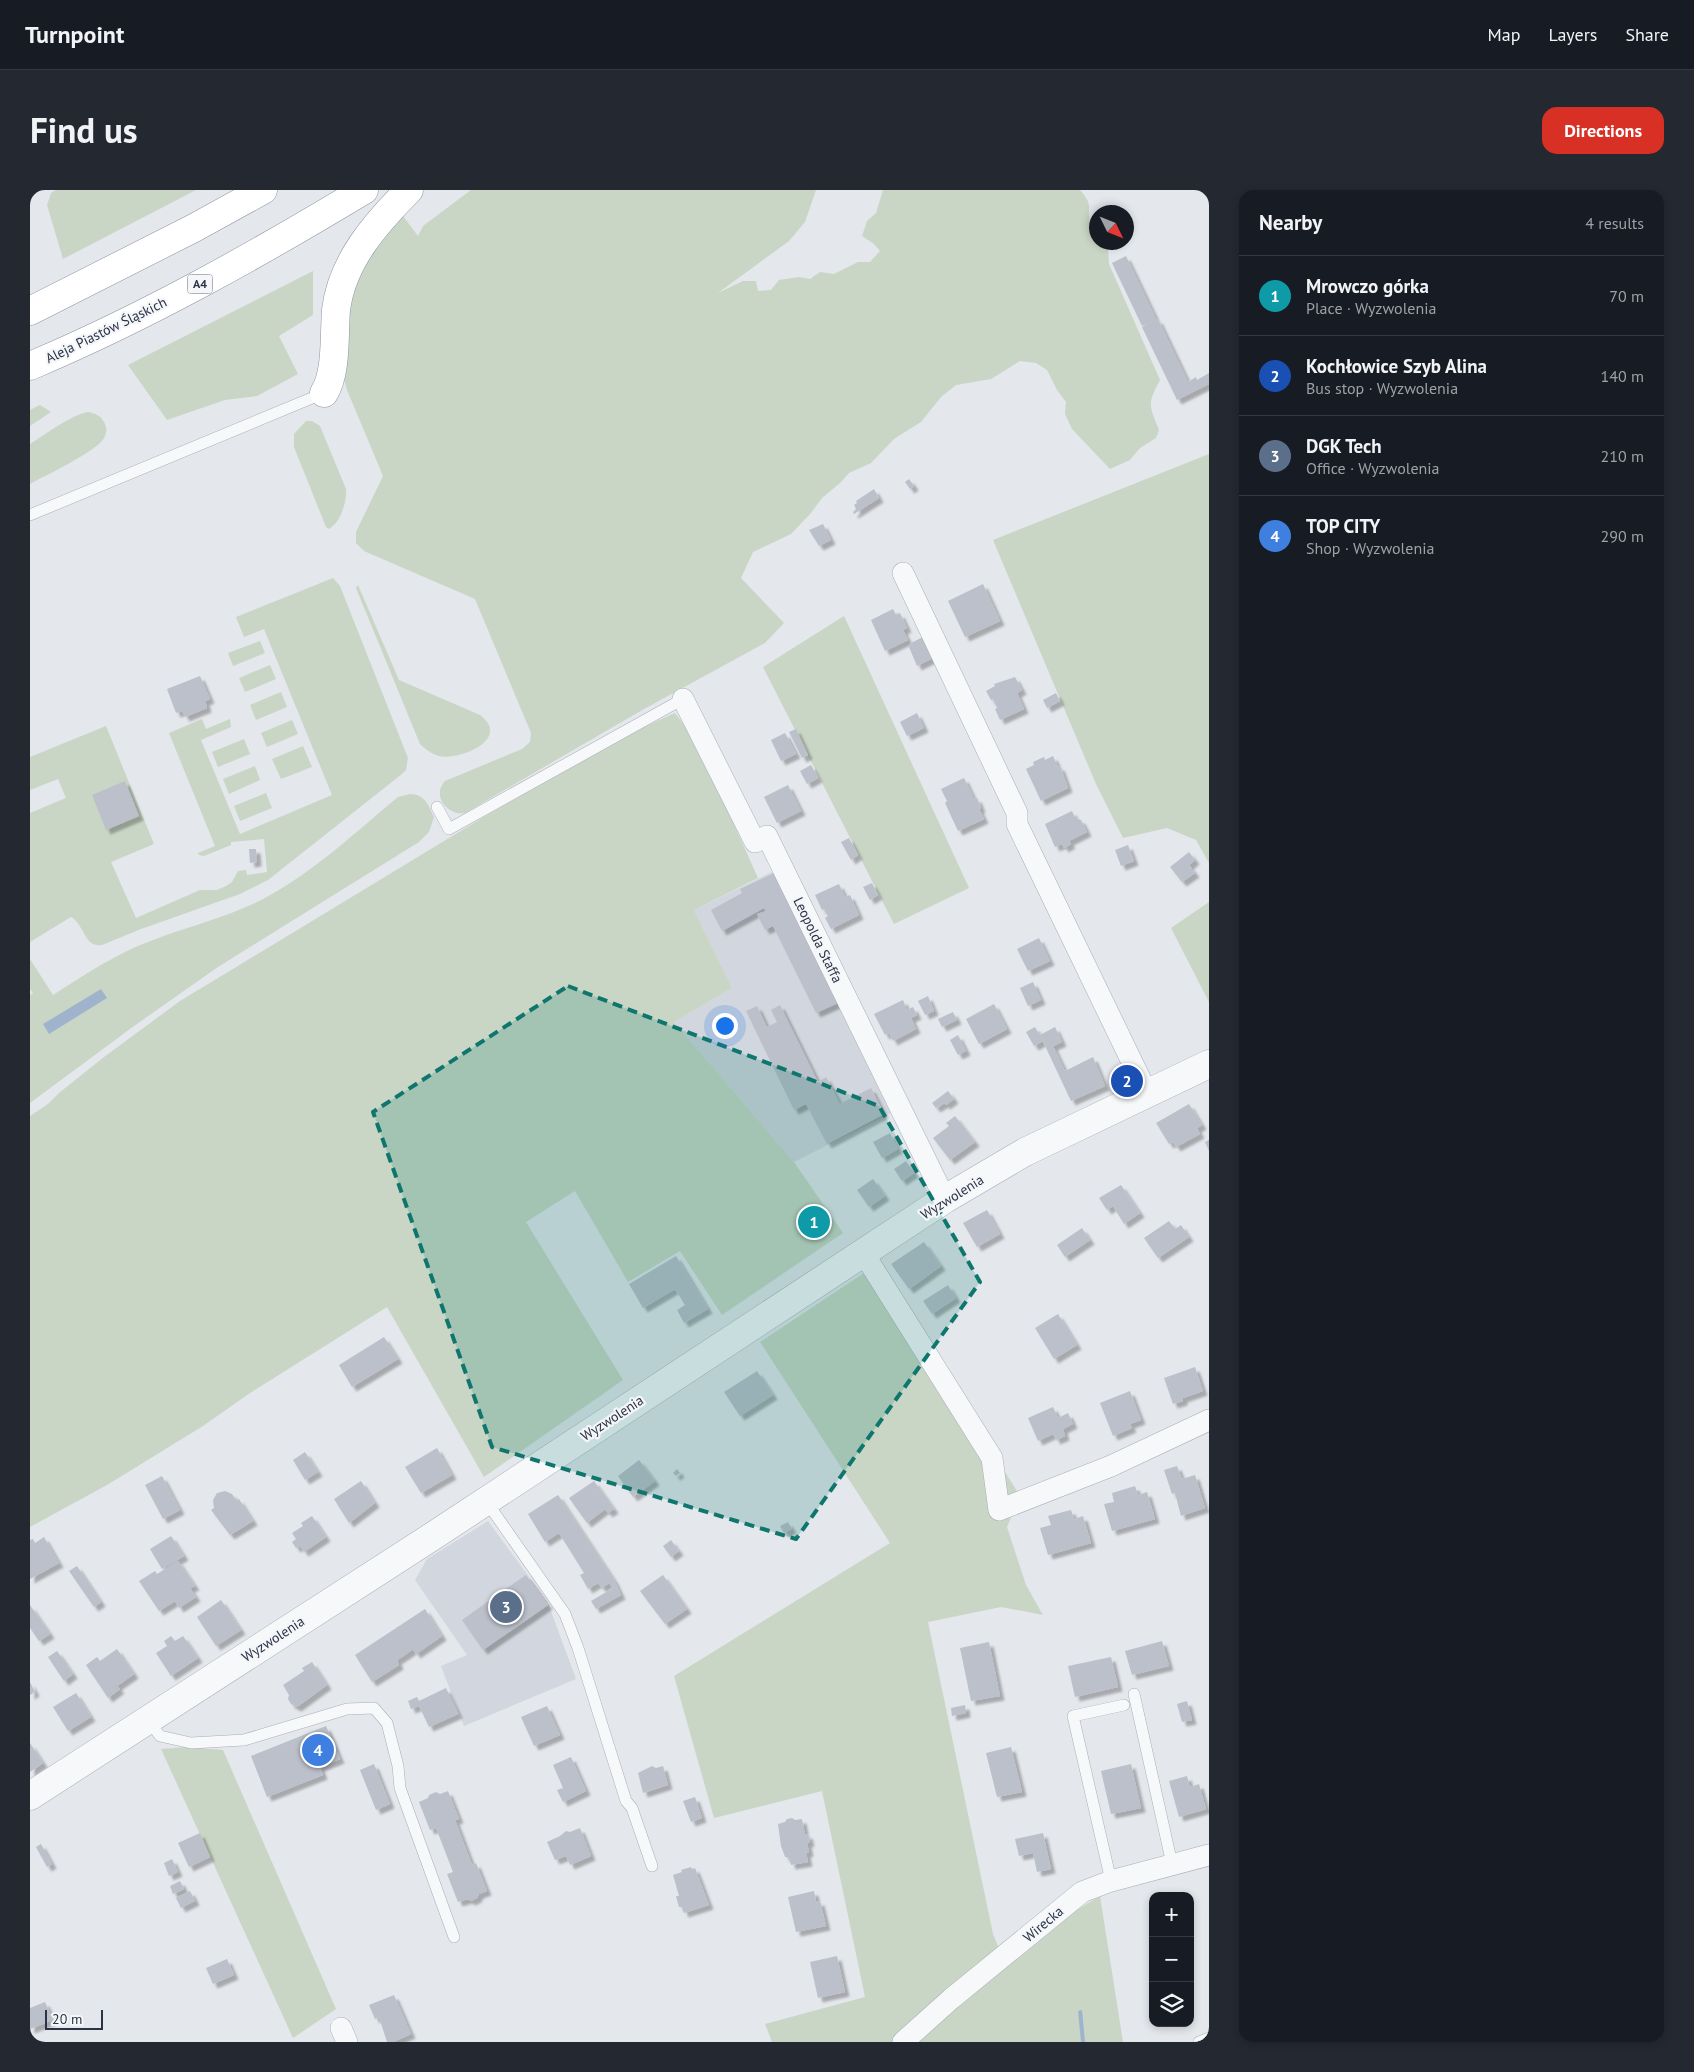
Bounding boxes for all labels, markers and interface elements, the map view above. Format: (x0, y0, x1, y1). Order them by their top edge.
text: Turnpoint (25, 19, 124, 50)
text: Map (1488, 23, 1520, 46)
text: Layers (1548, 23, 1597, 46)
text: Share (1625, 23, 1669, 46)
text: Find us (30, 107, 138, 153)
button: Directions (1542, 107, 1664, 154)
north arrow (1089, 205, 1134, 250)
text: Nearby (1259, 209, 1322, 236)
text: 4 results (1585, 213, 1644, 233)
text: Mrowczo górka (1306, 274, 1429, 298)
road number: A4 (188, 275, 212, 294)
text: 1 (1270, 286, 1280, 306)
text: 70 m (1609, 286, 1644, 306)
street label: Aleja Piastów Śląskich (42, 293, 170, 367)
text: Place · Wyzwolenia (1306, 298, 1436, 318)
text: Kochłowice Szyb Alina (1306, 354, 1487, 378)
text: 2 (1270, 366, 1280, 386)
text: 140 m (1601, 366, 1644, 386)
text: Bus stop · Wyzwolenia (1306, 378, 1458, 398)
text: DGK Tech (1306, 434, 1382, 458)
text: 3 (1270, 446, 1280, 466)
text: 210 m (1601, 446, 1644, 466)
text: Office · Wyzwolenia (1306, 458, 1440, 478)
text: TOP CITY (1306, 514, 1380, 538)
text: 4 (1270, 526, 1280, 546)
text: 290 m (1601, 526, 1644, 546)
text: Shop · Wyzwolenia (1306, 538, 1434, 558)
street label: Leopolda Staffa (789, 894, 847, 986)
your location (712, 1013, 738, 1039)
pin: 2 (1111, 1062, 1143, 1100)
street label: Wyzwolenia (917, 1170, 987, 1224)
pin: 1 (798, 1203, 830, 1241)
street label: Wyzwolenia (577, 1391, 647, 1445)
pin: 3 (490, 1588, 522, 1626)
street label: Wyzwolenia (238, 1612, 308, 1666)
pin: 4 (302, 1731, 334, 1769)
map controls (1149, 1892, 1194, 2027)
button: + (1149, 1892, 1194, 1937)
street label: Wirecka (1019, 1902, 1067, 1946)
button: − (1149, 1937, 1194, 1982)
button: layers (1149, 1982, 1194, 2027)
scale bar (45, 2007, 102, 2030)
text: 20 m (52, 2010, 82, 2028)

